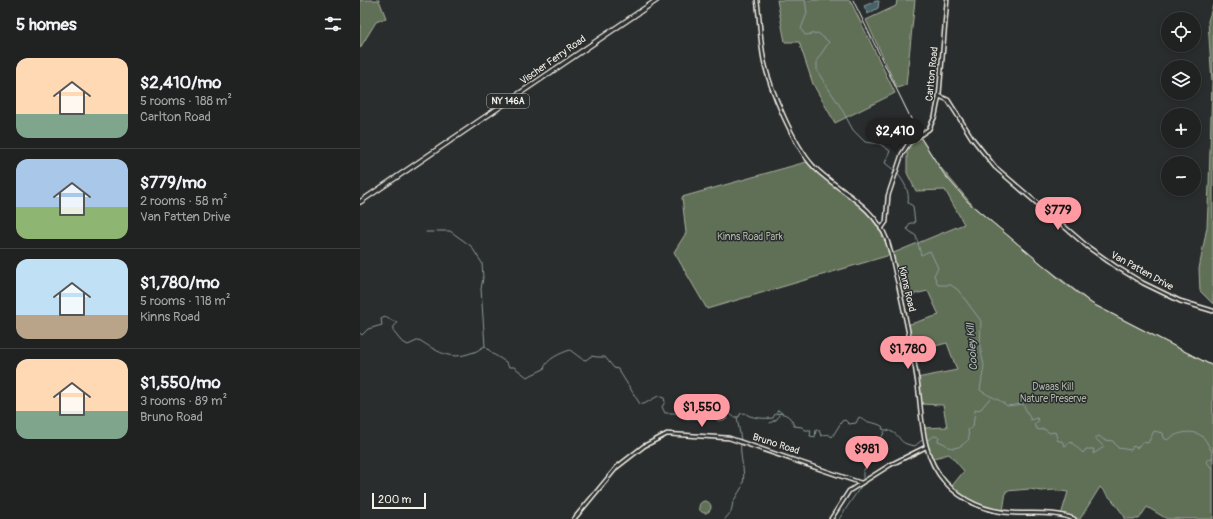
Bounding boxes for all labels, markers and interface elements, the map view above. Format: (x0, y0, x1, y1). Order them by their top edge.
map controls (1161, 12, 1201, 196)
button: locate (1161, 12, 1201, 52)
icon: filters (322, 13, 344, 35)
text: 5 homes (16, 14, 77, 35)
street label: Vischer Ferry Road (518, 33, 588, 87)
street label: Carlton Road (923, 46, 941, 102)
button: layers (1161, 60, 1201, 100)
text: $2,410/mo (140, 72, 221, 93)
icon: home (48, 74, 96, 122)
text: 5 rooms · 188 m² (140, 93, 232, 109)
road number: NY 146A (487, 94, 529, 108)
button: + (1161, 108, 1201, 148)
text: Carlton Road (140, 109, 211, 125)
pin: $2,410 (862, 118, 928, 152)
text: $2,410 (875, 123, 915, 139)
button: − (1161, 156, 1201, 196)
text: $779/mo (140, 172, 206, 193)
icon: home (48, 175, 96, 223)
text: 2 rooms · 58 m² (140, 193, 227, 209)
pin: $779 (1034, 197, 1082, 231)
text: $779 (1044, 202, 1072, 218)
text: Van Patten Drive (140, 209, 231, 225)
park label: Kinns Road Park (717, 231, 784, 243)
street label: Van Patten Drive (1109, 249, 1175, 293)
street label: Kinns Road (896, 265, 918, 313)
text: $1,780/mo (140, 272, 220, 293)
icon: home (48, 275, 96, 323)
text: 5 rooms · 118 m² (140, 293, 230, 309)
text: Kinns Road (140, 309, 200, 325)
water label: Cooley Kill (964, 321, 980, 371)
pin: $1,780 (875, 336, 941, 370)
text: $1,780 (889, 341, 927, 357)
text: $1,550/mo (140, 372, 221, 393)
icon: home (48, 375, 96, 423)
park label: Dwaas Kill Nature Preserve (1020, 381, 1086, 405)
text: 3 rooms · 89 m² (140, 393, 227, 409)
pin: $1,550 (669, 394, 735, 428)
text: $1,550 (683, 399, 721, 415)
text: Bruno Road (140, 409, 203, 425)
street label: Bruno Road (751, 431, 801, 457)
pin: $981 (843, 436, 891, 470)
text: $981 (854, 441, 880, 457)
scale bar (372, 491, 426, 510)
text: 200 m (378, 493, 411, 506)

